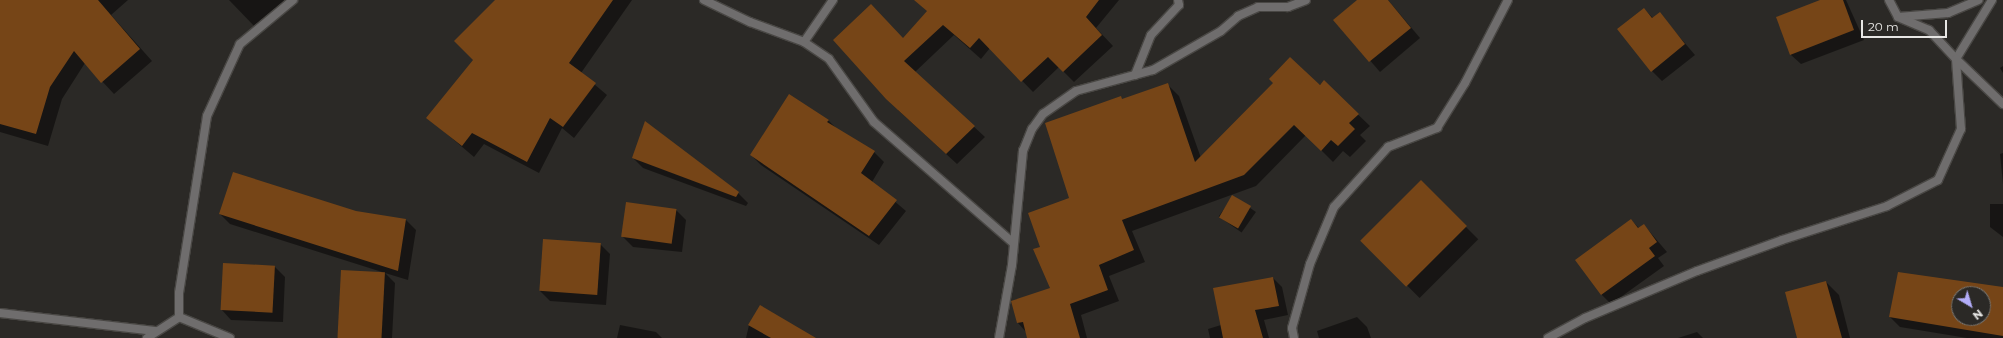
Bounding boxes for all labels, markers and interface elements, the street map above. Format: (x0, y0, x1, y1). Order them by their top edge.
scale bar (1863, 12, 1949, 38)
text: 20 m (1868, 19, 1899, 34)
north arrow (1951, 286, 1991, 326)
text: N (1970, 306, 1986, 323)

